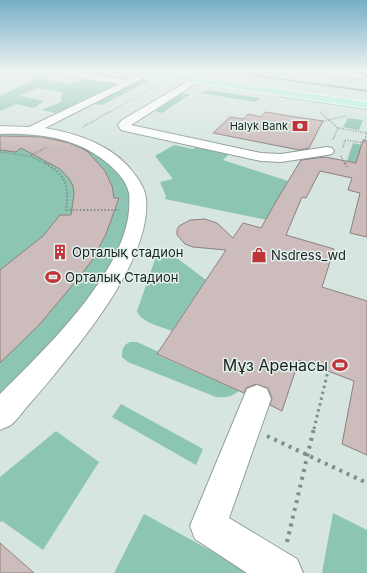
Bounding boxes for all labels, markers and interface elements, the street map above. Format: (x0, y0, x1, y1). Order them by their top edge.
bank icon: Halyk Bank (291, 117, 309, 135)
place label: Halyk Bank (230, 119, 288, 133)
building icon: Орталық стадион (51, 243, 69, 261)
place label: Орталық стадион (72, 244, 183, 260)
shop icon: Nsdress_wd (250, 246, 268, 264)
place label: Nsdress_wd (271, 247, 346, 263)
sports icon: Орталық Стадион (44, 268, 62, 286)
place label: Орталық Стадион (65, 269, 178, 285)
place label: Мұз Аренасы (223, 355, 328, 375)
sports icon: Мұз Аренасы (331, 356, 349, 374)

